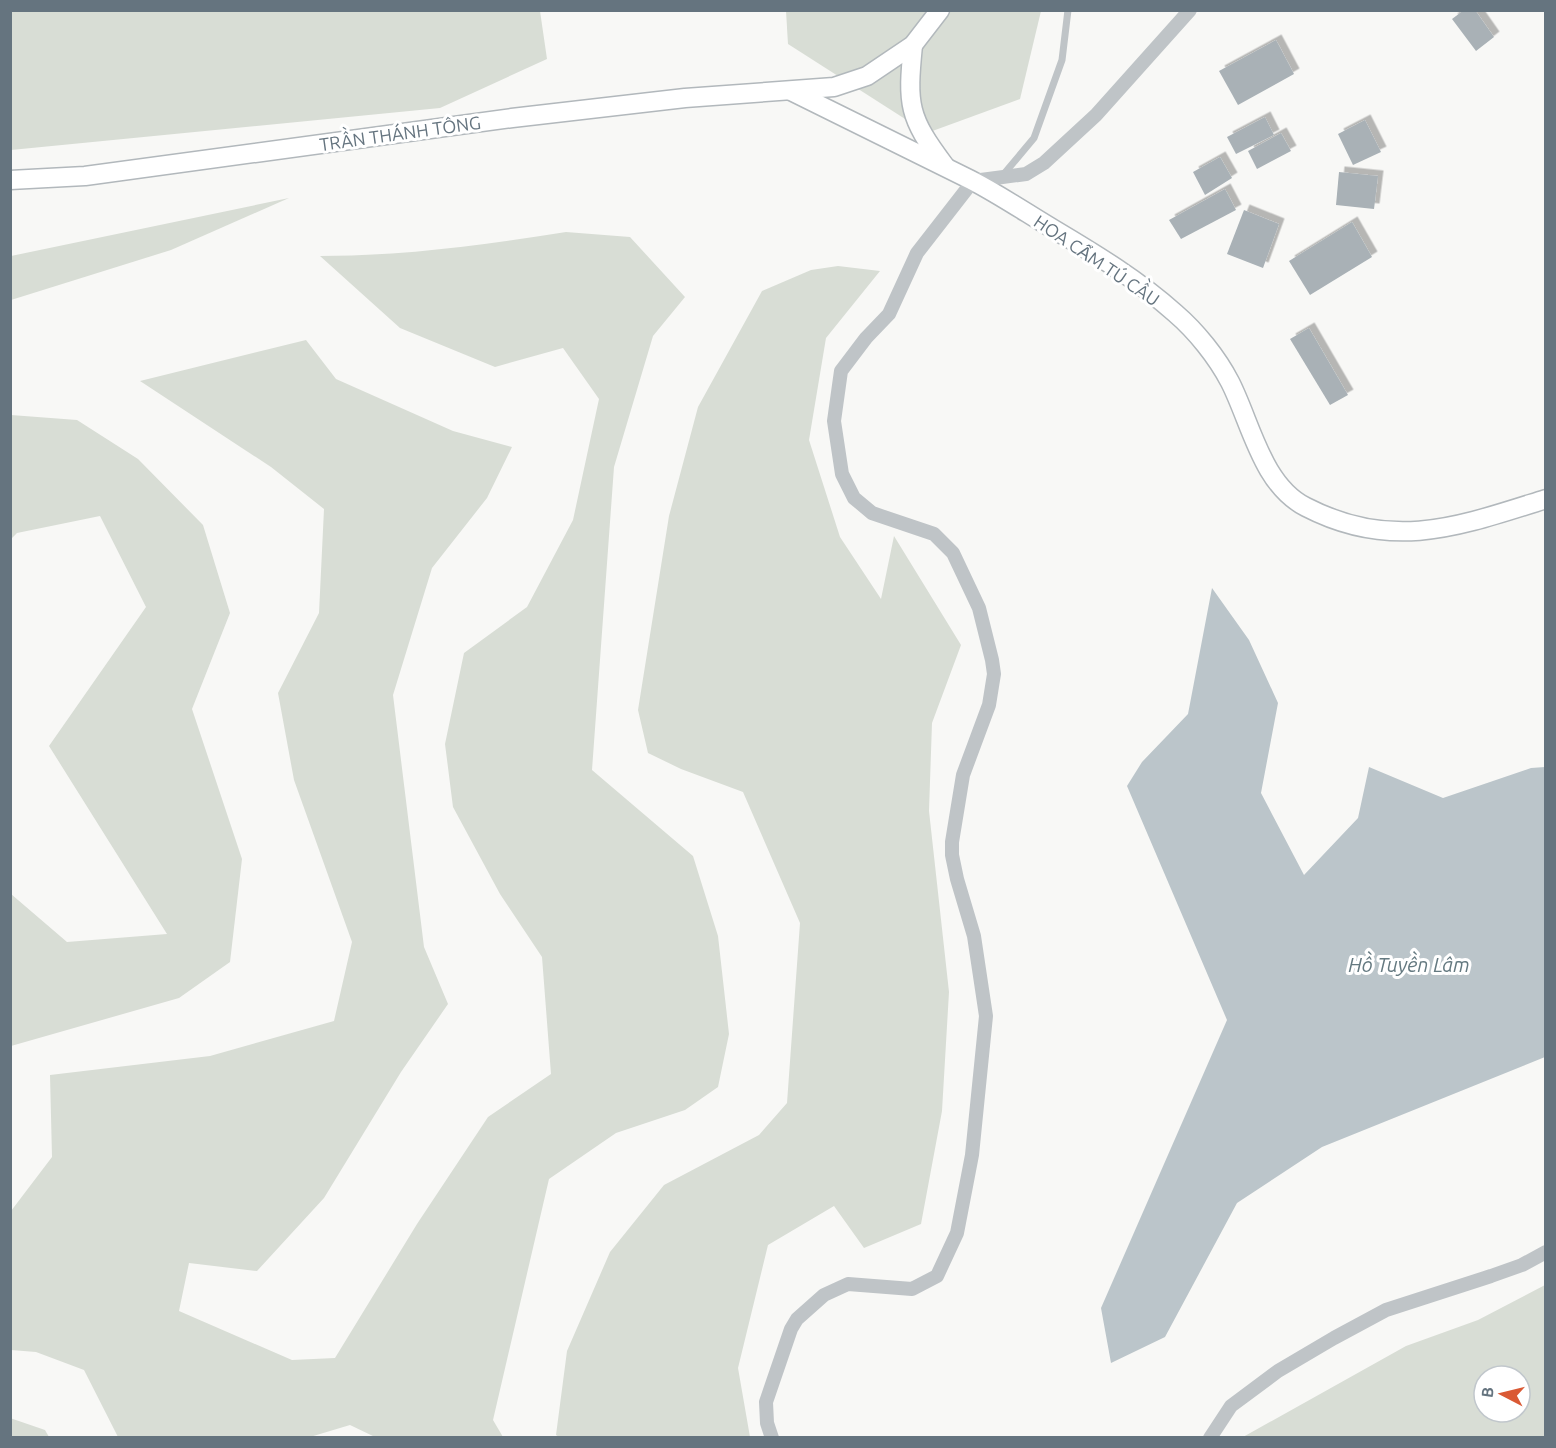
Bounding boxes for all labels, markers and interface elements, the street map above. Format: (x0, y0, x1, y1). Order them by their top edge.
street label: TRẦN THÁNH TÔNG (317, 107, 482, 154)
street label: HOA CẨM TÚ CẦU (1031, 206, 1166, 309)
water label: Hồ Tuyền Lâm (1348, 950, 1470, 976)
north arrow (1472, 1364, 1532, 1424)
text: B (1478, 1386, 1497, 1399)

